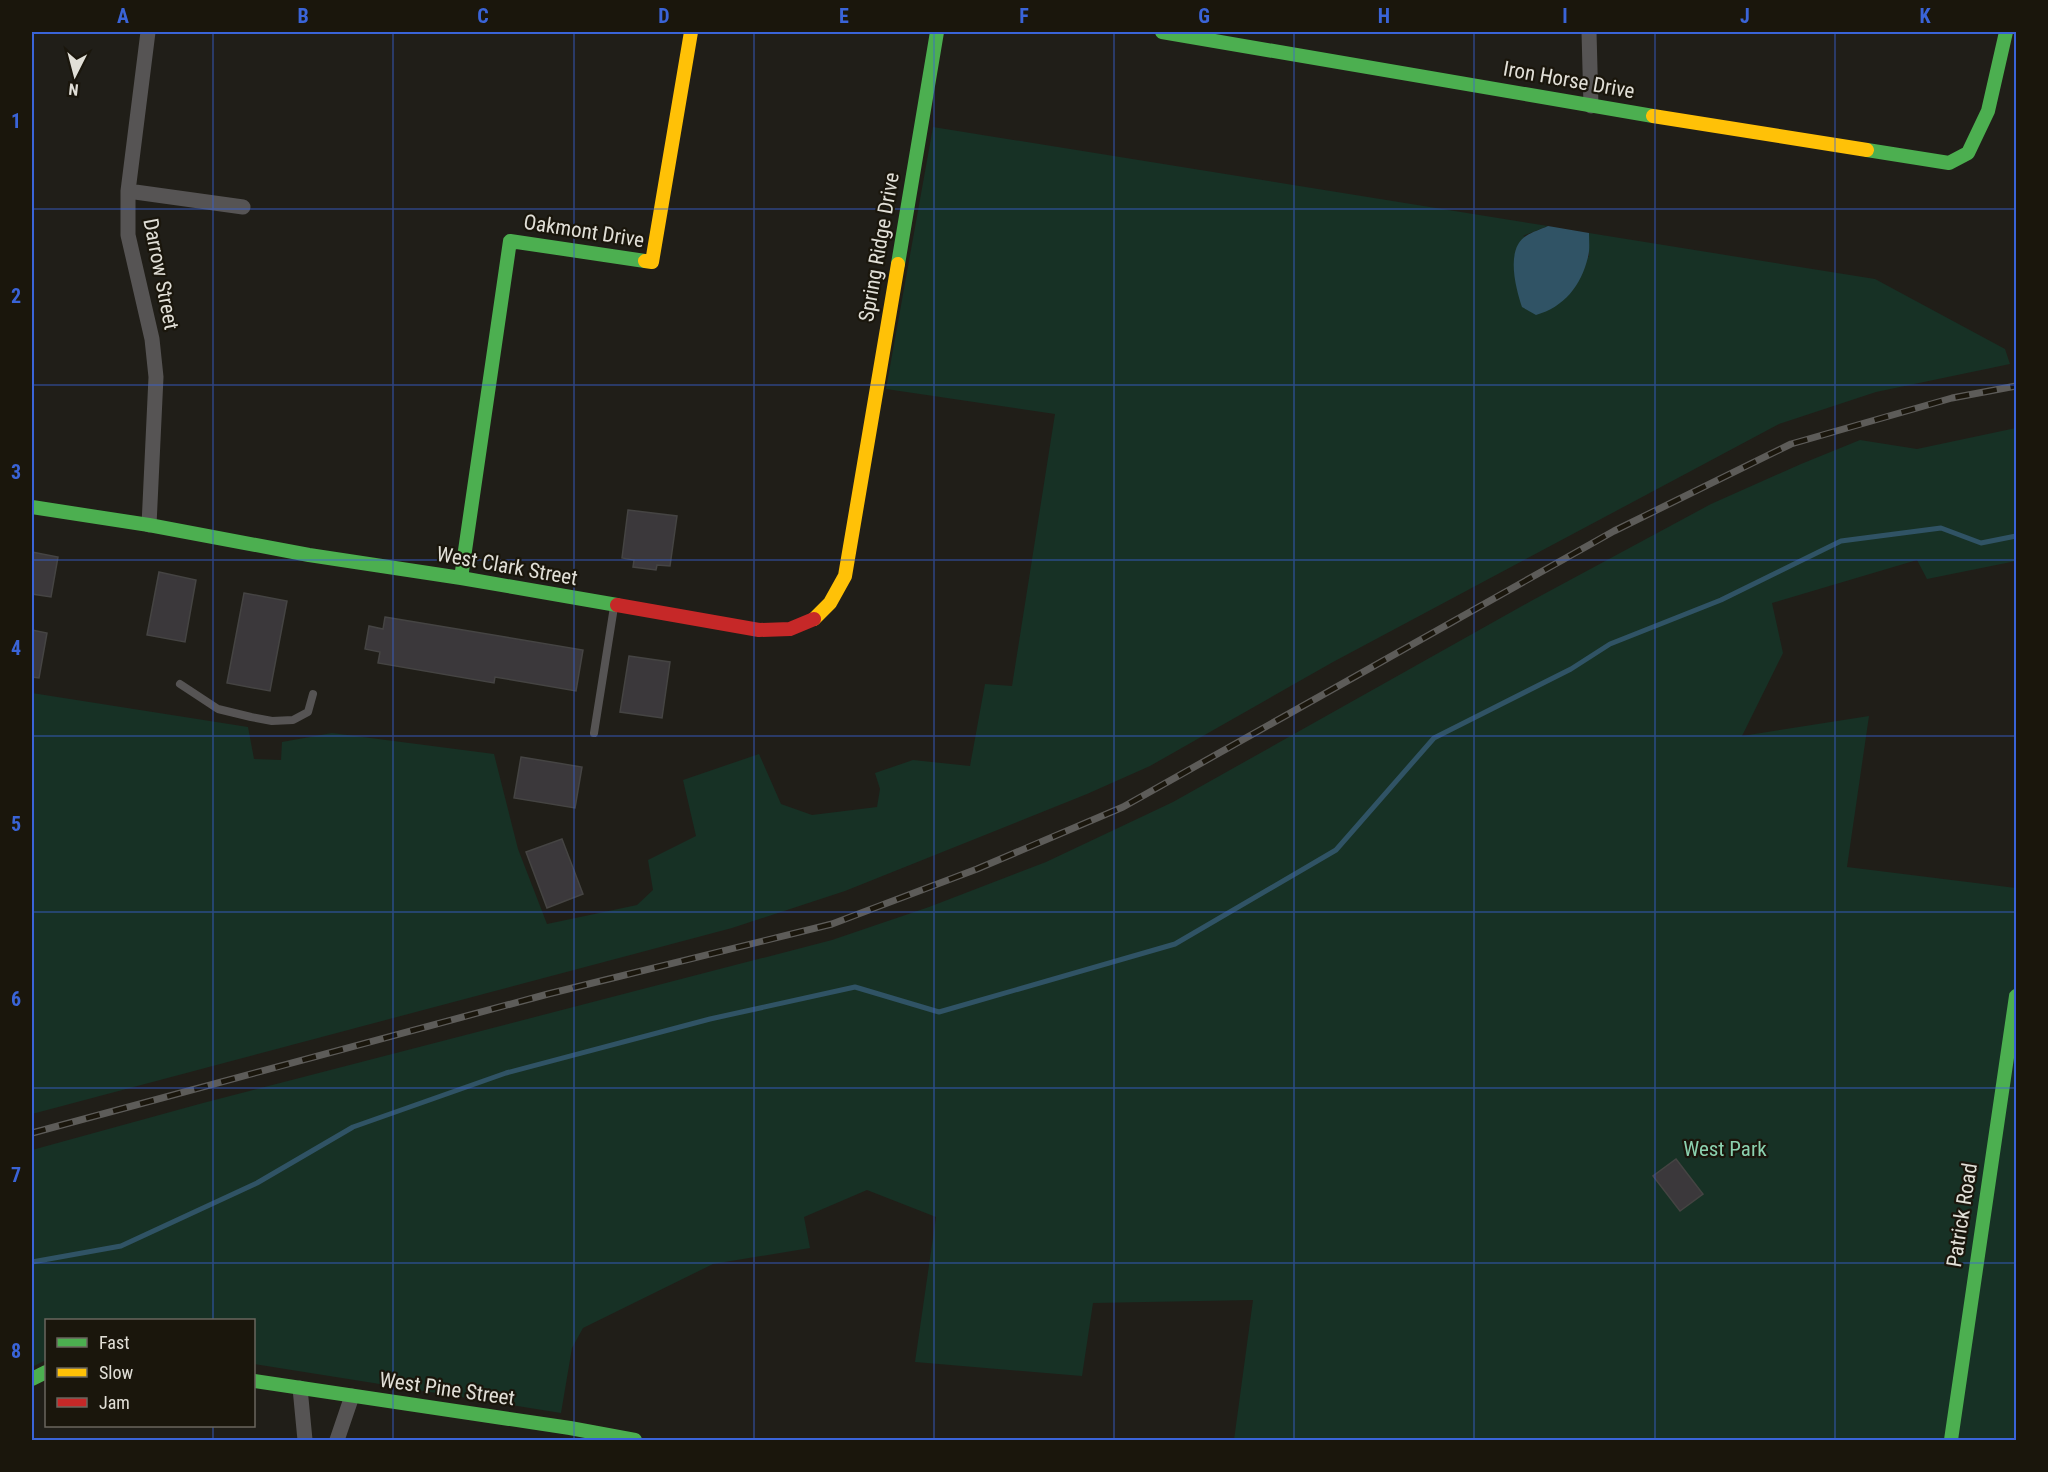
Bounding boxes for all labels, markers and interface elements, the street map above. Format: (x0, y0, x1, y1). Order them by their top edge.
text: A (117, 4, 129, 28)
text: B (297, 4, 309, 28)
text: C (477, 4, 489, 28)
text: D (658, 4, 670, 28)
text: E (839, 4, 849, 28)
text: F (1019, 4, 1029, 28)
text: G (1198, 4, 1210, 28)
text: H (1378, 4, 1390, 28)
text: I (1562, 4, 1568, 28)
text: J (1740, 4, 1750, 28)
text: K (1919, 4, 1931, 28)
north arrow (45, 45, 105, 105)
street label: Iron Horse Drive (1501, 57, 1637, 103)
text: N (68, 79, 79, 99)
text: 1 (11, 109, 21, 133)
street label: Spring Ridge Drive (854, 170, 904, 323)
street label: Oakmont Drive (522, 210, 646, 252)
street label: Darrow Street (138, 216, 184, 332)
text: 2 (11, 284, 21, 308)
text: 3 (11, 460, 21, 484)
street label: West Clark Street (435, 542, 579, 590)
text: 4 (11, 636, 21, 660)
text: 5 (11, 812, 21, 836)
text: 6 (11, 987, 21, 1011)
park label: West Park (1683, 1137, 1767, 1161)
street label: Patrick Road (1942, 1161, 1982, 1269)
text: 7 (11, 1163, 21, 1187)
legend (45, 1319, 255, 1427)
text: Fast (99, 1332, 130, 1353)
text: 8 (11, 1339, 21, 1363)
text: Slow (99, 1362, 134, 1383)
street label: West Pine Street (378, 1368, 516, 1410)
text: Jam (99, 1392, 130, 1413)

